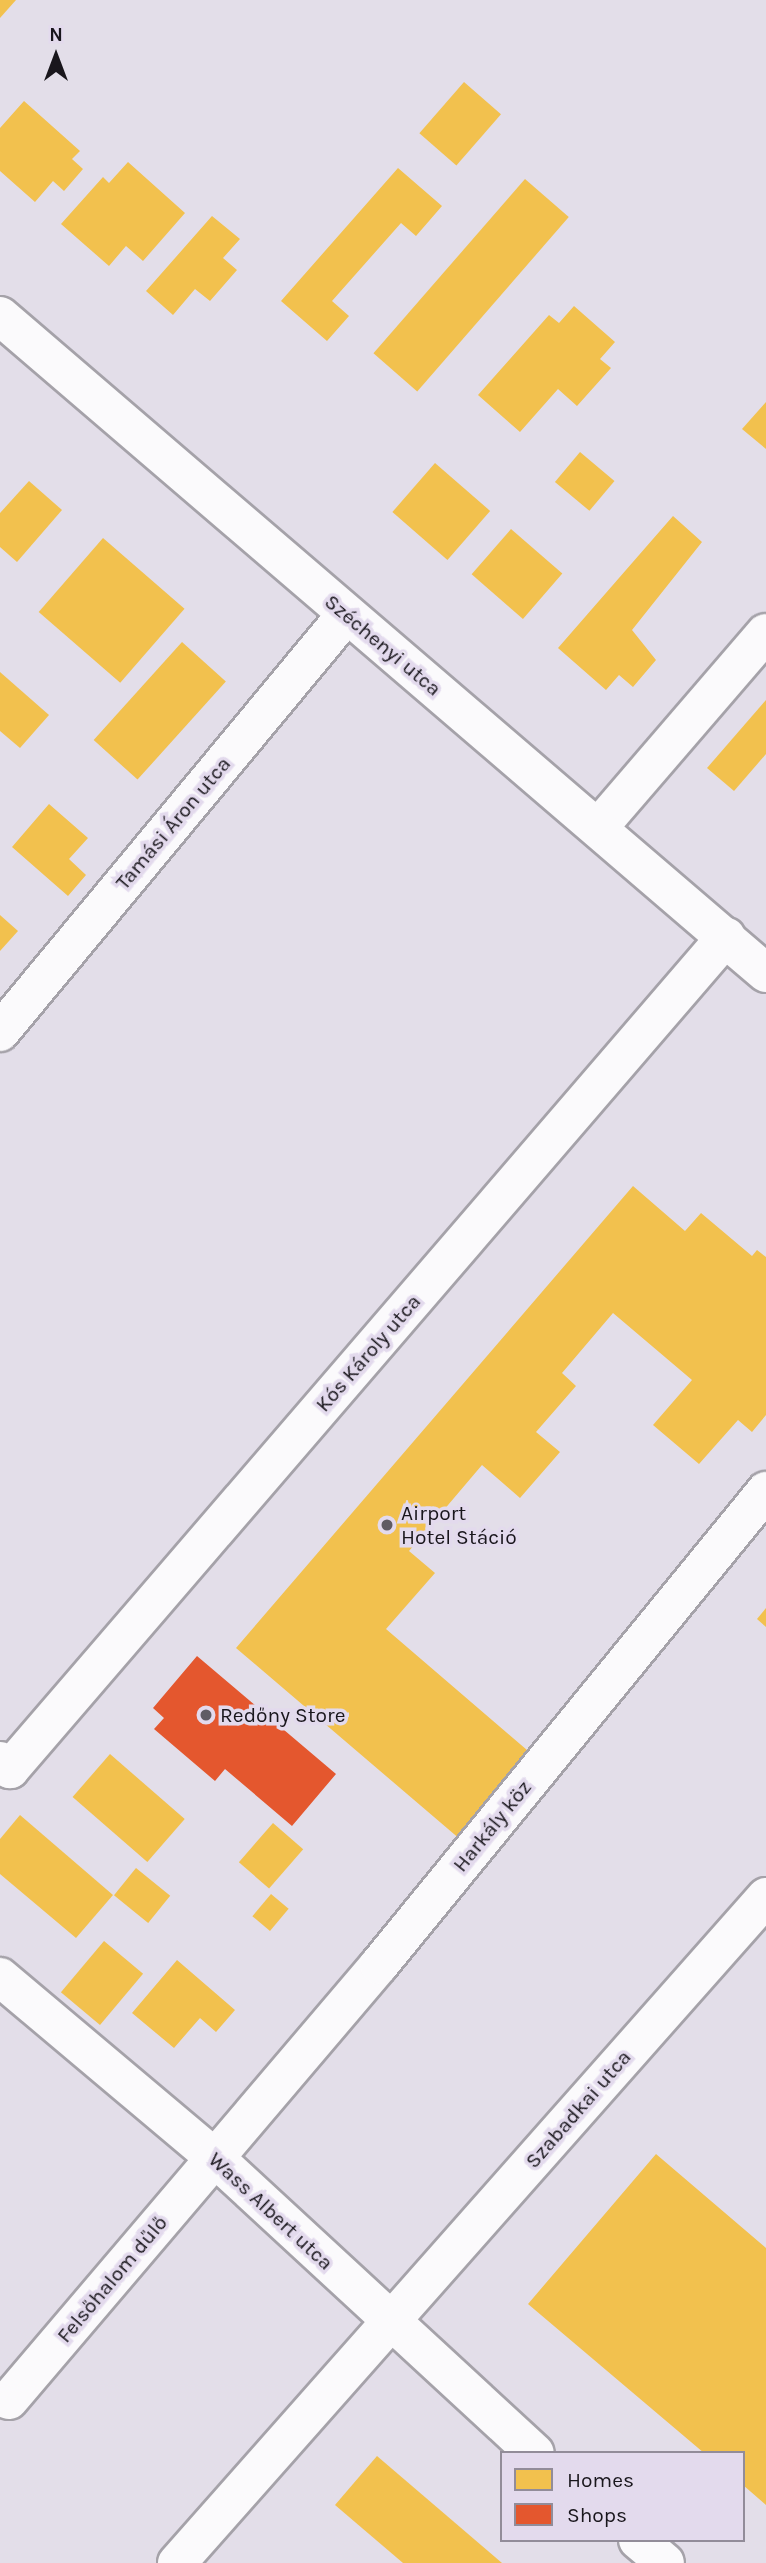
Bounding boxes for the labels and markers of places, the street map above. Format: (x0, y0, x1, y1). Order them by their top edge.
place label: Airport Hotel Stáció (401, 1500, 517, 1550)
marker: Airport Hotel Stáció (379, 1517, 395, 1533)
place label: Redőny Store (220, 1702, 345, 1728)
marker: Redőny Store (198, 1707, 214, 1723)

